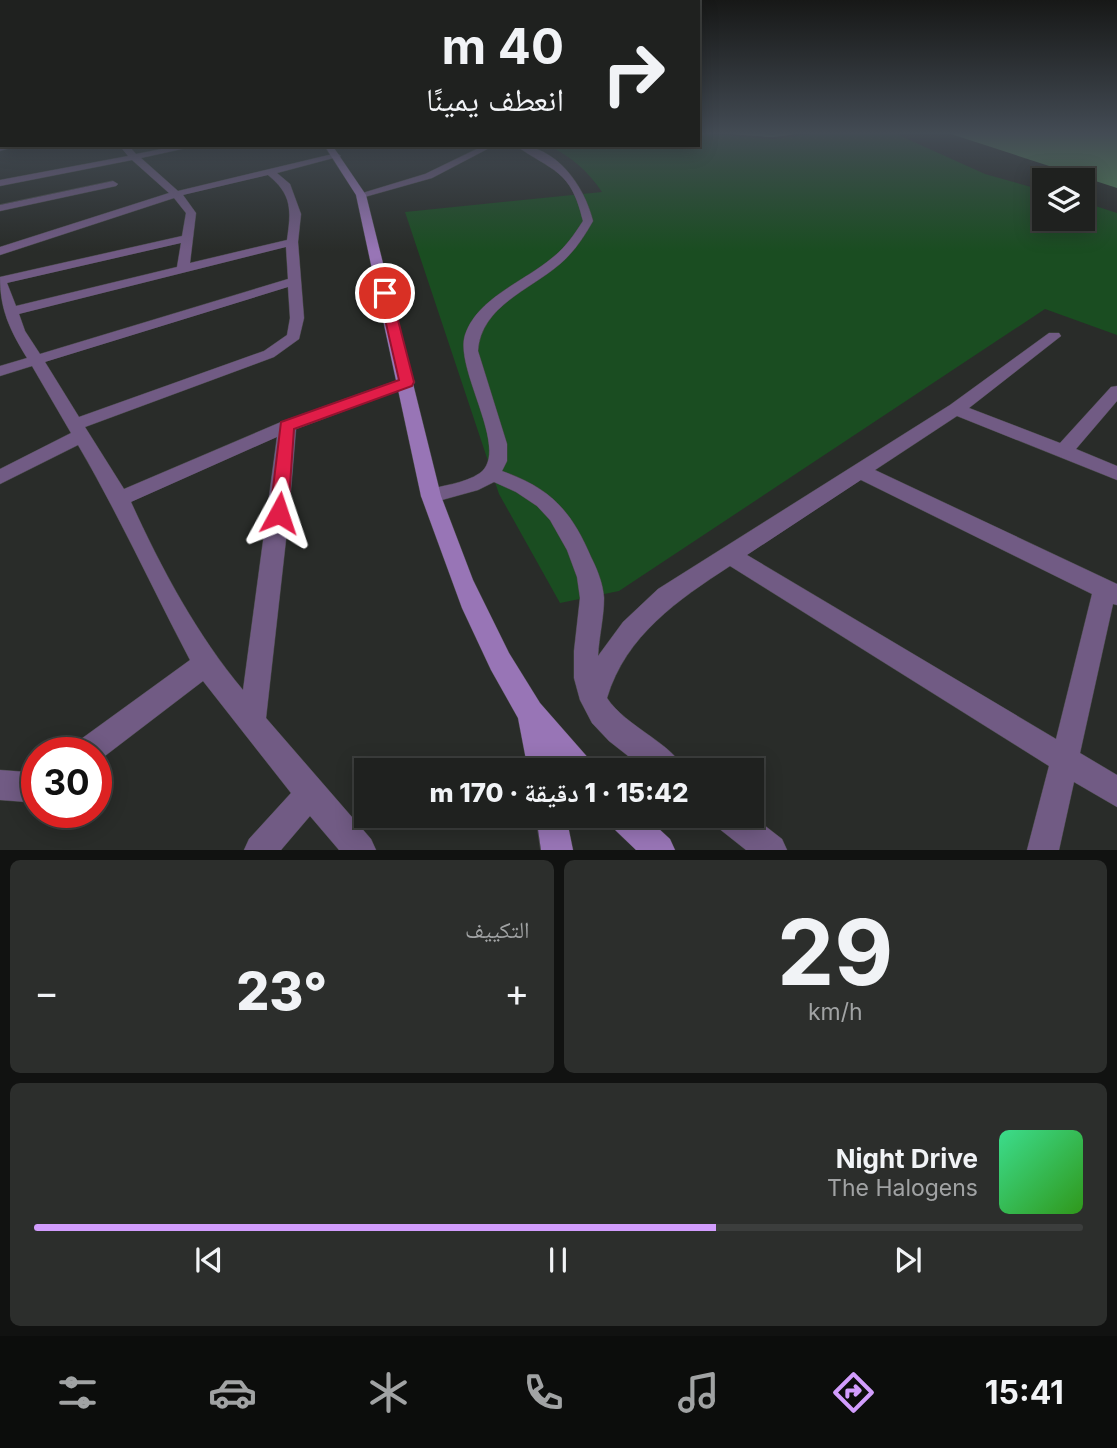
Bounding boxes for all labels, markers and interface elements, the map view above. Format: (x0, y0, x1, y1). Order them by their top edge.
text: 40 m (441, 17, 564, 76)
icon: right (588, 28, 679, 119)
text: انعطف يمينًا (426, 80, 564, 119)
map controls (1032, 168, 1095, 231)
button: layers (1032, 168, 1095, 231)
pin (355, 263, 415, 323)
icon: arrive (366, 274, 404, 312)
position arrow (242, 476, 316, 550)
speed limit sign: 30 (21, 737, 112, 828)
text: 15:42 · 1 دقيقة · 170 m (429, 777, 689, 808)
text: 29 (777, 897, 893, 1007)
text: التكييف (465, 916, 530, 944)
text: 23° (236, 960, 327, 1023)
text: − (34, 969, 59, 1015)
text: + (504, 969, 529, 1015)
text: km/h (808, 998, 863, 1026)
text: Night Drive (836, 1143, 978, 1174)
text: The Halogens (827, 1174, 978, 1202)
icon: previous (190, 1241, 228, 1279)
icon: pause (539, 1241, 577, 1279)
icon: next (889, 1241, 927, 1279)
icon: filters (53, 1368, 102, 1417)
icon: car (208, 1368, 257, 1417)
icon: climate (364, 1368, 413, 1417)
icon: phone (519, 1368, 568, 1417)
icon: music (674, 1368, 723, 1417)
icon: directions (829, 1368, 878, 1417)
text: 15:41 (985, 1373, 1064, 1412)

